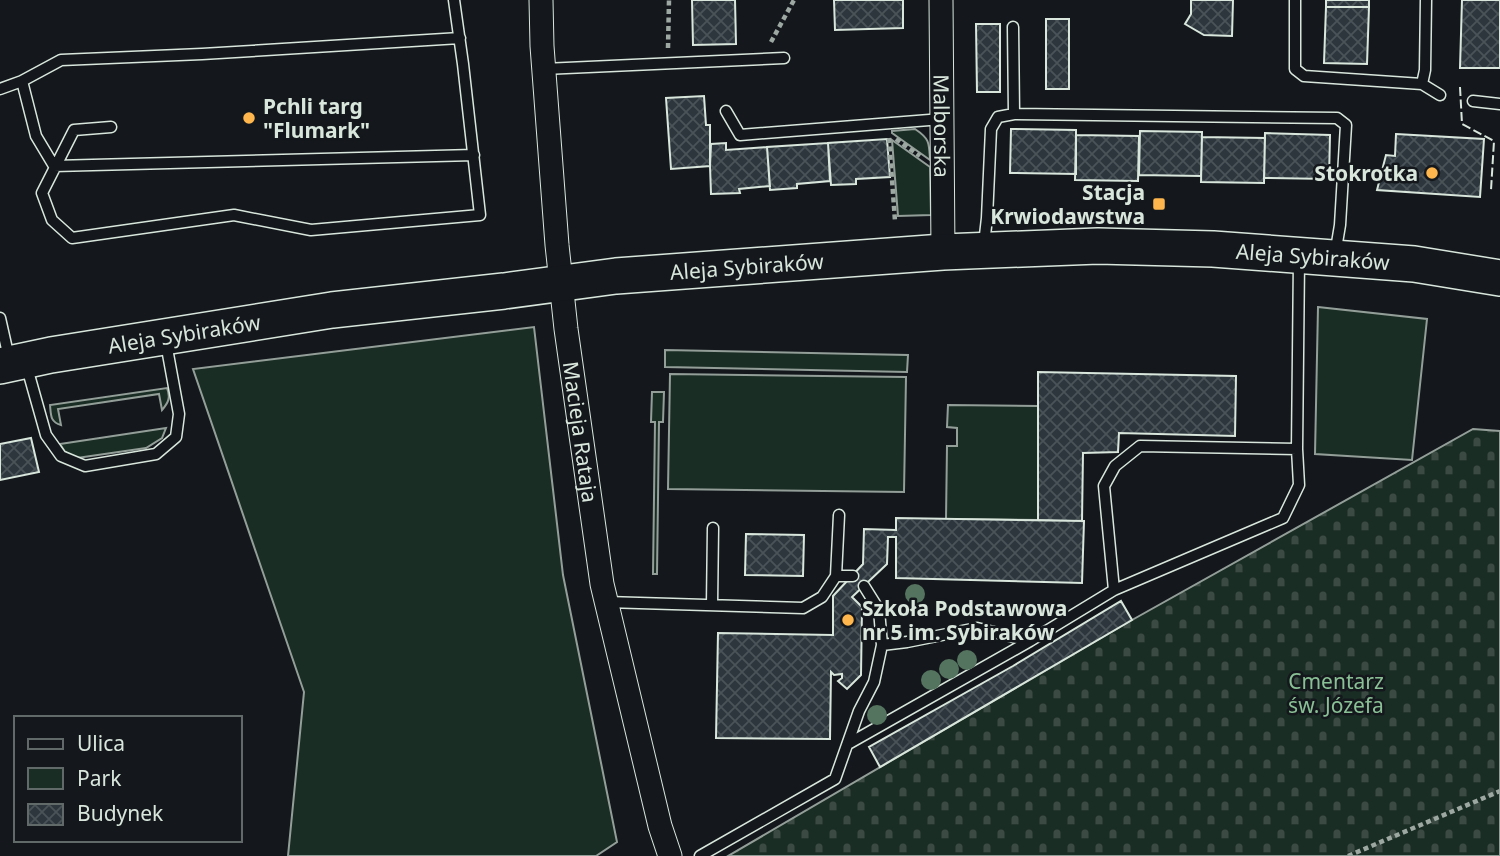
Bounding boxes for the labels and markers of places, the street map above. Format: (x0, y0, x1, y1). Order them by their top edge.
place label: Pchli targ "Flumark" (263, 92, 370, 144)
marker: Pchli targ "Flumark" (241, 110, 257, 126)
place label: Stokrotka (1314, 159, 1418, 187)
marker: Stokrotka (1424, 165, 1440, 181)
place label: Stacja Krwiodawstwa (990, 178, 1145, 230)
marker: Stacja Krwiodawstwa (1151, 196, 1167, 212)
place label: Szkoła Podstawowa nr 5 im. Sybiraków (862, 594, 1067, 646)
marker: Szkoła Podstawowa nr 5 im. Sybiraków (840, 612, 856, 628)

